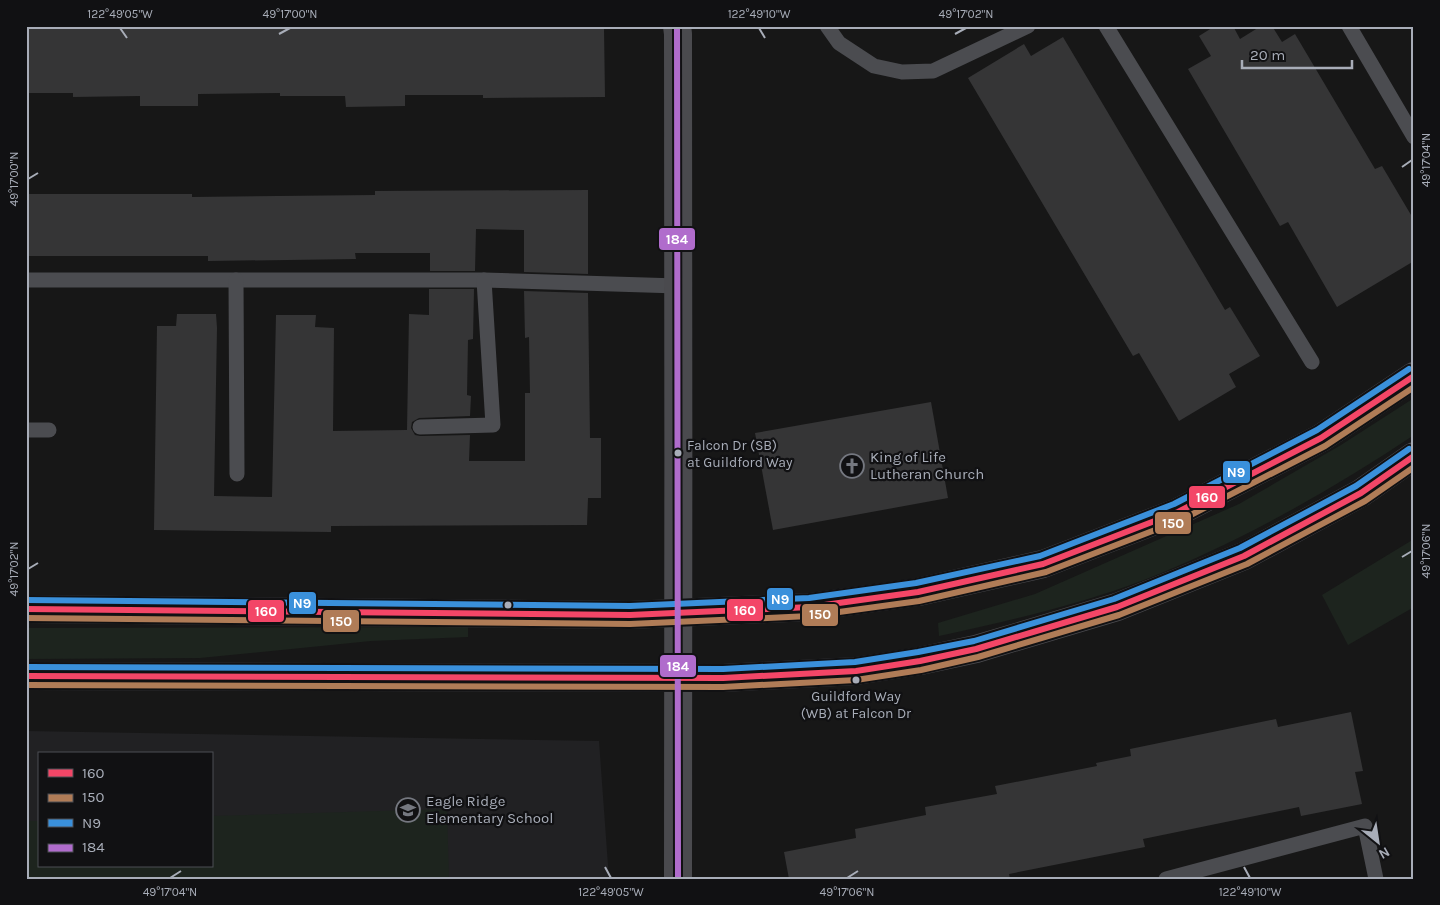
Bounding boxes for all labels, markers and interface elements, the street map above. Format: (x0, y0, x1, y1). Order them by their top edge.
text: 122°49'05"W (87, 7, 153, 21)
text: 49°17'00"N (262, 7, 318, 21)
text: 122°49'10"W (728, 7, 791, 21)
text: 49°17'02"N (939, 7, 993, 21)
scale bar (1242, 38, 1352, 70)
text: 20 m (1250, 46, 1285, 64)
text: 49°17'04"N (1419, 133, 1433, 187)
text: 49°17'00"N (7, 151, 21, 207)
line badge: 184 (658, 227, 696, 251)
text: 184 (666, 231, 689, 248)
place label: Falcon Dr (SB) at Guildford Way (687, 437, 793, 471)
marker: Falcon Dr (SB) at Guildford Way (673, 448, 683, 458)
place label: King of Life Lutheran Church (870, 448, 984, 483)
church icon: King of Life Lutheran Church (839, 453, 865, 479)
line badge: N9 (1222, 460, 1251, 484)
text: N9 (1227, 464, 1245, 481)
line badge: 160 (1188, 485, 1226, 509)
text: 160 (1196, 489, 1218, 506)
line badge: 150 (1154, 511, 1192, 535)
text: 150 (1162, 515, 1184, 532)
text: 49°17'06"N (1419, 524, 1433, 578)
text: 49°17'02"N (7, 542, 21, 596)
line badge: N9 (766, 587, 794, 611)
line badge: N9 (288, 591, 317, 615)
text: N9 (771, 591, 789, 608)
text: N9 (293, 595, 311, 612)
line badge: 160 (726, 598, 764, 622)
line badge: 160 (247, 599, 285, 623)
unlabelled marker (503, 600, 513, 610)
text: 160 (734, 602, 756, 619)
text: 160 (255, 603, 277, 620)
line badge: 150 (801, 603, 839, 627)
text: 150 (809, 606, 831, 623)
line badge: 150 (322, 609, 360, 633)
text: 150 (330, 613, 352, 630)
line badge: 184 (659, 654, 697, 678)
text: 184 (667, 658, 690, 675)
marker: Guildford Way (WB) at Falcon Dr (851, 675, 861, 685)
place label: Guildford Way (WB) at Falcon Dr (801, 688, 912, 722)
legend (38, 752, 212, 868)
text: 160 (82, 764, 105, 782)
text: 150 (82, 788, 104, 806)
place label: Eagle Ridge Elementary School (426, 792, 553, 827)
school or university icon: Eagle Ridge Elementary School (395, 797, 421, 823)
text: N9 (82, 814, 101, 832)
north arrow (1352, 818, 1402, 868)
text: 184 (82, 838, 105, 856)
text: N (1376, 843, 1393, 863)
text: 49°17'04"N (143, 885, 197, 899)
text: 122°49'05"W (578, 885, 644, 899)
text: 49°17'06"N (820, 885, 874, 899)
text: 122°49'10"W (1219, 885, 1282, 899)

